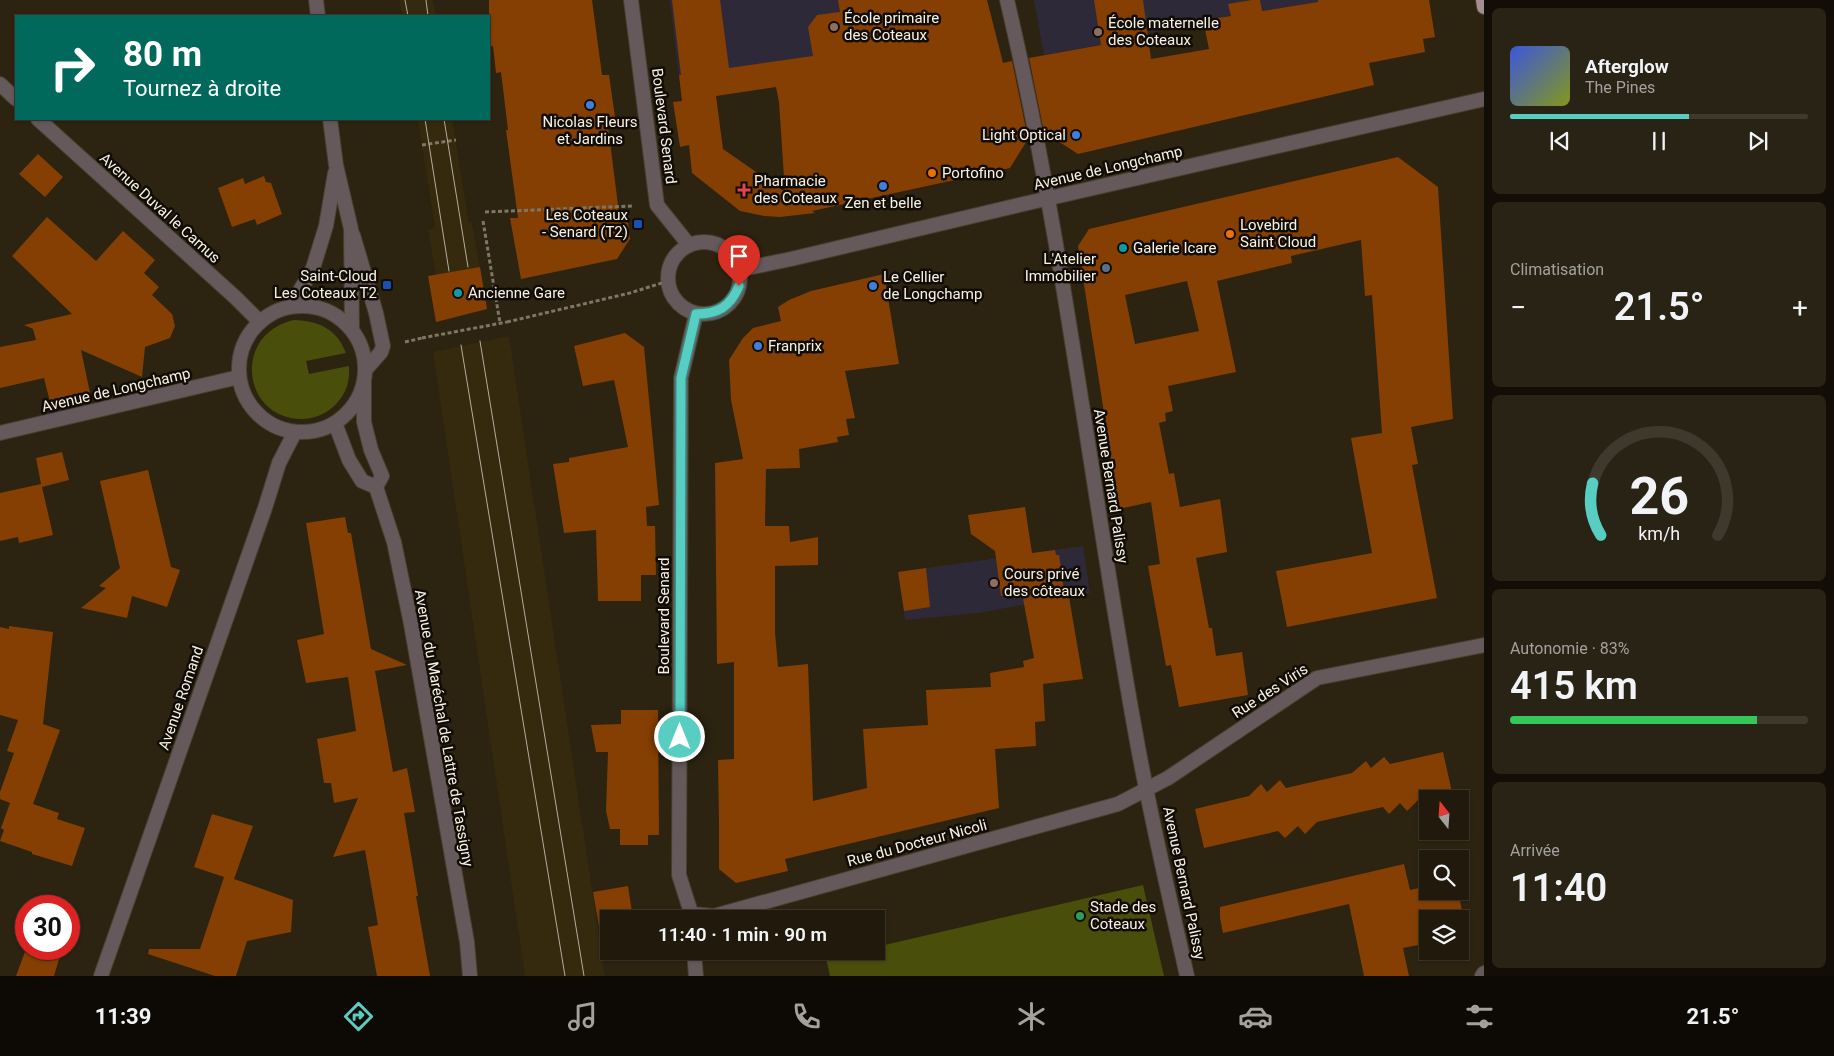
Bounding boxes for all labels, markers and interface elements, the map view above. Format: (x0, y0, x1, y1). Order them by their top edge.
place label: École primaire des Coteaux (844, 9, 939, 44)
place label: École maternelle des Coteaux (1108, 14, 1219, 49)
marker: École primaire des Coteaux (828, 21, 840, 33)
marker: École maternelle des Coteaux (1092, 26, 1104, 38)
text: 80 m (123, 34, 202, 75)
icon: right (40, 35, 105, 100)
text: Afterglow (1585, 55, 1669, 78)
street label: Boulevard Senard (648, 67, 680, 185)
text: Tournez à droite (123, 76, 281, 101)
text: The Pines (1585, 78, 1655, 97)
marker: Nicolas Fleurs et Jardins (584, 99, 596, 111)
place label: Nicolas Fleurs et Jardins (542, 113, 638, 148)
place label: Light Optical (982, 126, 1066, 144)
icon: previous (1546, 127, 1574, 155)
icon: pause (1645, 127, 1673, 155)
icon: next (1744, 127, 1772, 155)
marker: Light Optical (1070, 129, 1082, 141)
street label: Avenue de Longchamp (1032, 142, 1184, 194)
street label: Avenue Duval le Camus (96, 149, 224, 267)
place label: Portofino (942, 164, 1004, 182)
marker: Portofino (926, 167, 938, 179)
place label: Pharmacie des Coteaux (754, 172, 837, 207)
marker: Zen et belle (877, 180, 889, 192)
marker: Pharmacie des Coteaux (738, 184, 750, 196)
place label: Zen et belle (845, 194, 922, 212)
place label: Les Coteaux - Senard (T2) (542, 206, 629, 241)
place label: Lovebird Saint Cloud (1240, 216, 1316, 251)
marker: Les Coteaux - Senard (T2) (632, 218, 644, 230)
marker: Lovebird Saint Cloud (1224, 228, 1236, 240)
pin (718, 235, 760, 286)
place label: Galerie Icare (1133, 239, 1216, 257)
icon: arrive (725, 242, 753, 270)
marker: Galerie Icare (1117, 242, 1129, 254)
place label: L'Atelier Immobilier (1025, 250, 1096, 285)
text: Climatisation (1510, 260, 1604, 279)
marker: L'Atelier Immobilier (1100, 262, 1112, 274)
place label: Saint-Cloud Les Coteaux T2 (274, 267, 377, 302)
place label: Le Cellier de Longchamp (883, 268, 982, 303)
marker: Saint-Cloud Les Coteaux T2 (381, 279, 393, 291)
marker: Le Cellier de Longchamp (867, 280, 879, 292)
place label: Ancienne Gare (468, 284, 565, 302)
text: 21.5° (1614, 285, 1704, 329)
marker: Ancienne Gare (452, 287, 464, 299)
text: − (1510, 291, 1526, 324)
text: + (1792, 291, 1808, 324)
place label: Franprix (768, 337, 822, 355)
marker: Franprix (752, 340, 764, 352)
street label: Avenue de Longchamp (40, 364, 192, 416)
street label: Avenue Bernard Palissy (1090, 407, 1132, 565)
text: 26 (1629, 466, 1689, 527)
text: km/h (1638, 523, 1680, 544)
street label: Boulevard Senard (655, 558, 673, 674)
place label: Cours privé des côteaux (1004, 565, 1086, 600)
marker: Cours privé des côteaux (988, 577, 1000, 589)
street label: Avenue du Maréchal de Lattre de Tassigny (411, 588, 477, 868)
text: Autonomie · 83% (1510, 639, 1630, 658)
street label: Avenue Romand (155, 644, 207, 752)
street label: Rue des Viris (1229, 660, 1311, 722)
text: 415 km (1510, 664, 1638, 708)
position arrow (653, 710, 705, 762)
north arrow (1419, 790, 1469, 840)
map controls (1419, 790, 1469, 960)
street label: Avenue Bernard Palissy (1159, 805, 1209, 961)
street label: Rue du Docteur Nicoli (845, 816, 989, 870)
text: Arrivée (1510, 841, 1560, 860)
button: search (1419, 850, 1469, 900)
text: 11:40 (1510, 866, 1607, 910)
speed limit sign: 30 (15, 895, 80, 960)
place label: Stade des Coteaux (1090, 898, 1156, 933)
marker: Stade des Coteaux (1074, 910, 1086, 922)
button: layers (1419, 910, 1469, 960)
text: 11:40 · 1 min · 90 m (658, 923, 827, 946)
icon: directions (341, 999, 376, 1034)
icon: music (565, 999, 600, 1034)
icon: phone (789, 999, 824, 1034)
icon: climate (1014, 999, 1049, 1034)
icon: car (1238, 999, 1273, 1034)
icon: filters (1462, 999, 1497, 1034)
text: 11:39 (95, 1004, 151, 1029)
text: 21.5° (1686, 1004, 1739, 1029)

